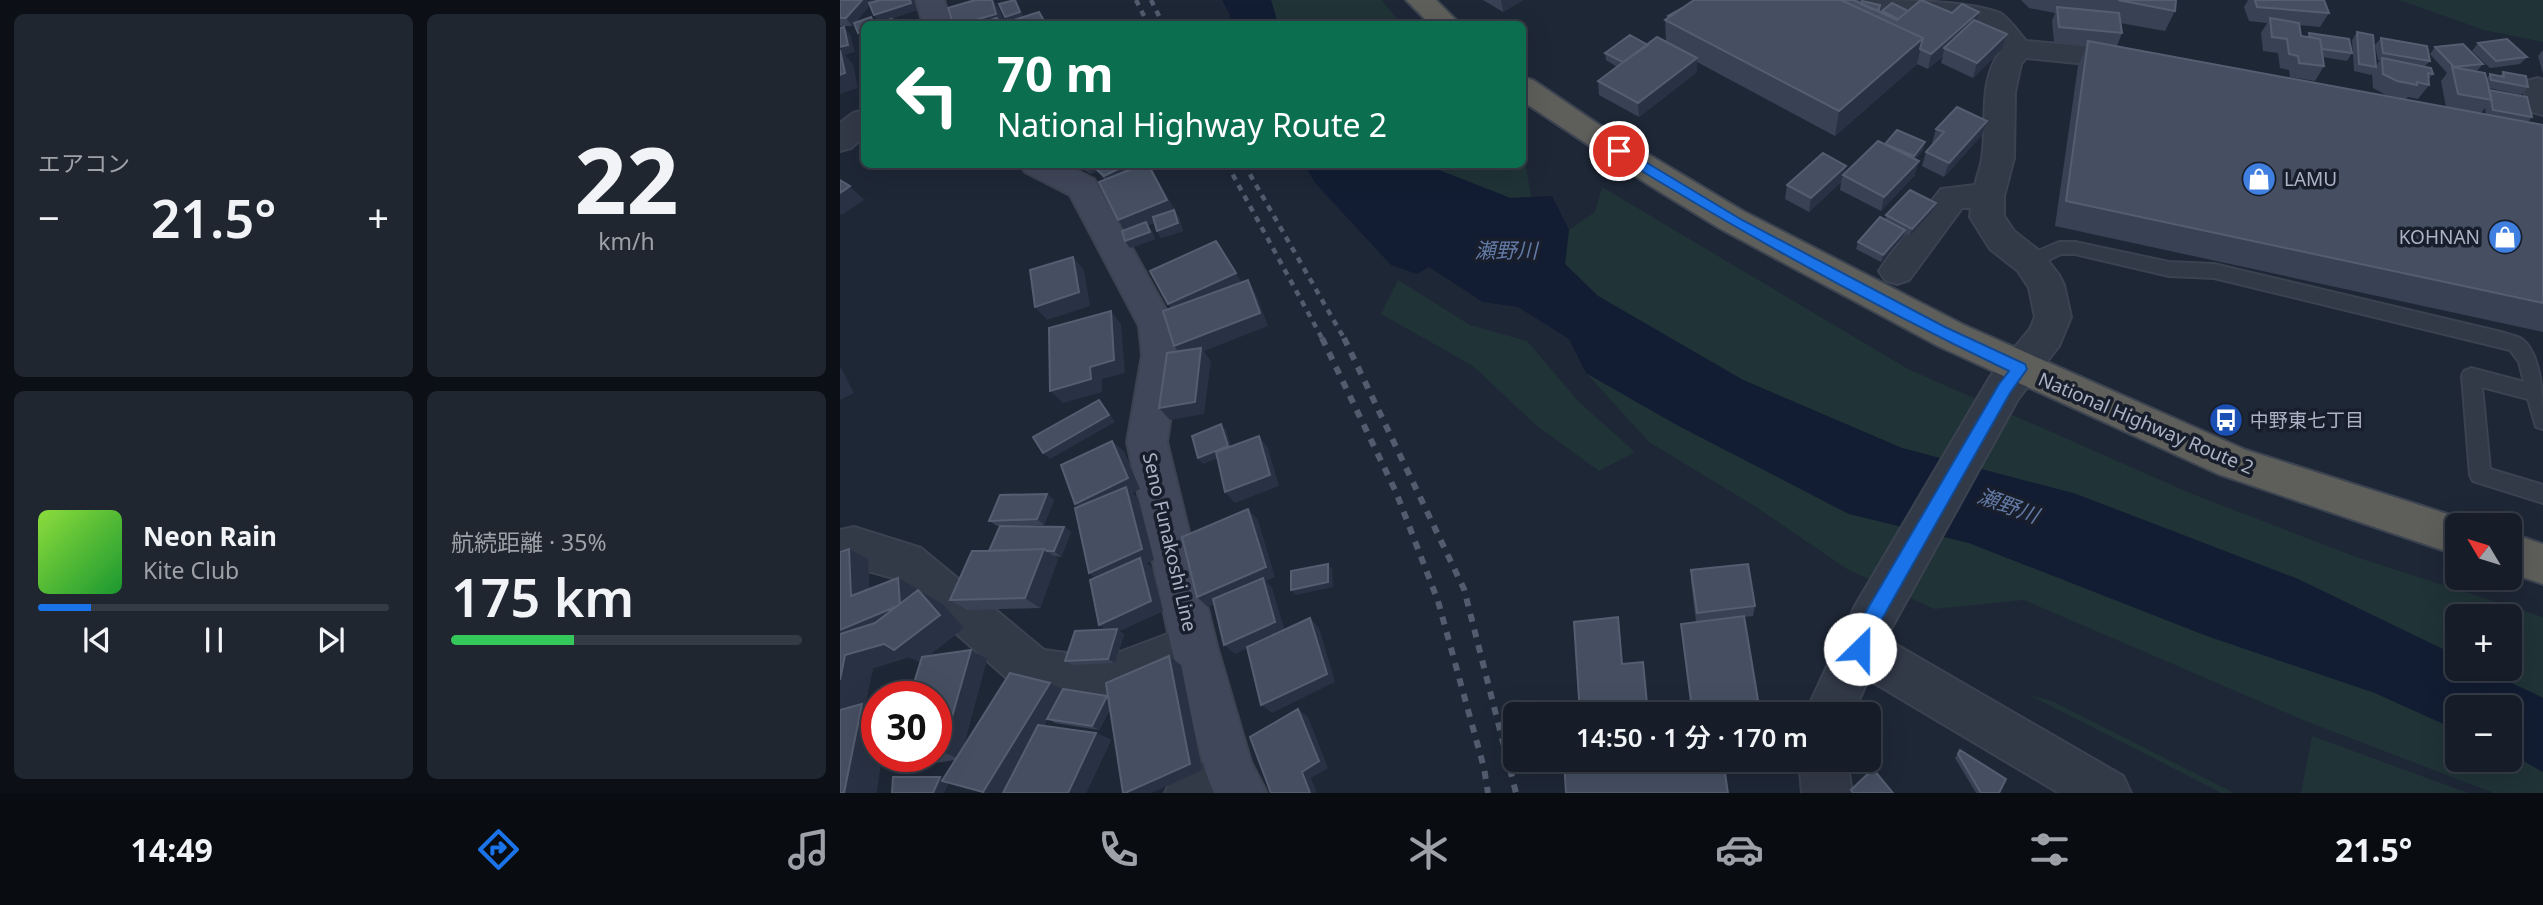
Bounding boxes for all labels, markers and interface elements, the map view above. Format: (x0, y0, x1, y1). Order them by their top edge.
text: 70 m (997, 40, 1114, 106)
icon: left (882, 49, 973, 140)
text: National Highway Route 2 (997, 103, 1387, 146)
text: 22 (574, 117, 679, 241)
pin (1589, 121, 1649, 181)
icon: arrive (1600, 132, 1638, 170)
text: エアコン (38, 147, 130, 179)
shop icon: LAMU (2240, 160, 2278, 198)
place label: LAMU (2284, 166, 2337, 192)
text: 21.5° (151, 182, 276, 253)
text: − (38, 191, 60, 243)
text: + (367, 191, 389, 243)
shop icon: KOHNAN (2486, 218, 2524, 256)
place label: KOHNAN (2399, 224, 2480, 250)
text: km/h (598, 225, 655, 257)
water label: 瀬野川 (1475, 236, 1539, 264)
street label: National Highway Route 2 (2034, 366, 2258, 480)
bus stop icon: 中野東七丁目 (2207, 401, 2245, 439)
place label: 中野東七丁目 (2250, 407, 2364, 433)
street label: Seno Funakoshi Line (1137, 450, 1203, 634)
water label: 瀬野川 (1974, 481, 2045, 530)
north arrow (2445, 513, 2522, 590)
map controls (2445, 513, 2522, 772)
text: Neon Rain (143, 518, 277, 554)
text: 航続距離 · 35% (451, 526, 607, 558)
text: Kite Club (143, 554, 239, 586)
text: 175 km (451, 561, 634, 632)
button: + (2445, 604, 2522, 681)
position arrow (1823, 612, 1897, 686)
icon: previous (78, 621, 116, 659)
icon: pause (195, 621, 233, 659)
icon: next (312, 621, 350, 659)
speed limit sign: 30 (861, 681, 952, 772)
button: − (2445, 695, 2522, 772)
text: 14:50 · 1 分 · 170 m (1576, 719, 1808, 755)
icon: directions (474, 825, 523, 874)
icon: music (784, 825, 833, 874)
icon: phone (1094, 825, 1143, 874)
icon: climate (1404, 825, 1453, 874)
icon: car (1715, 825, 1764, 874)
icon: filters (2025, 825, 2074, 874)
text: 14:49 (131, 828, 213, 871)
text: 21.5° (2335, 828, 2412, 871)

